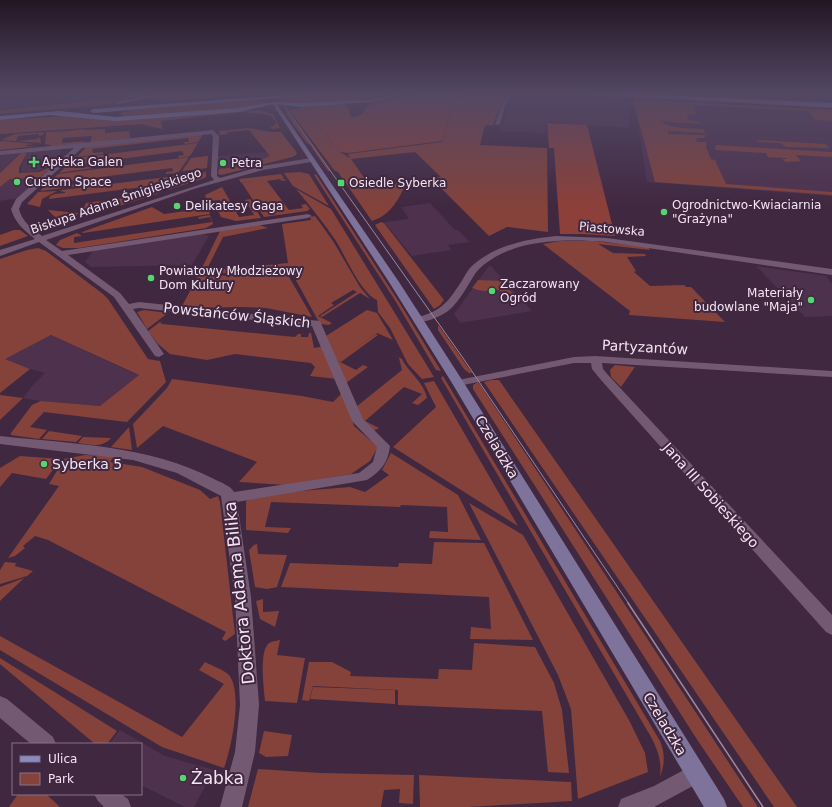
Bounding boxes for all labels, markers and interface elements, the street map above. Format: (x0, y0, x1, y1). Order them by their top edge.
place label: Apteka Galen (42, 155, 123, 169)
place label: Petra (231, 156, 262, 170)
marker: Apteka Galen (29, 157, 39, 167)
marker: Petra (218, 158, 228, 168)
street label: Biskupa Adama Śmigielskiego (28, 164, 203, 237)
place label: Custom Space (25, 175, 111, 189)
place label: Osiedle Syberka (349, 176, 446, 190)
marker: Custom Space (12, 177, 22, 187)
marker: Osiedle Syberka (336, 178, 346, 188)
place label: Ogrodnictwo-Kwiaciarnia "Grażyna" (672, 198, 821, 226)
place label: Delikatesy Gaga (185, 199, 283, 213)
marker: Delikatesy Gaga (172, 201, 182, 211)
marker: Ogrodnictwo-Kwiaciarnia "Grażyna" (659, 207, 669, 217)
street label: Piastowska (578, 219, 646, 239)
place label: Powiatowy Młodzieżowy Dom Kultury (159, 264, 303, 292)
marker: Powiatowy Młodzieżowy Dom Kultury (146, 273, 156, 283)
place label: Zaczarowany Ogród (500, 277, 580, 305)
marker: Zaczarowany Ogród (487, 286, 497, 296)
place label: Materiały budowlane "Maja" (694, 286, 803, 314)
marker: Materiały budowlane "Maja" (806, 295, 816, 305)
street label: Powstańców Śląskich (163, 298, 311, 331)
street label: Partyzantów (602, 337, 688, 357)
street label: Czeladzka (472, 412, 522, 482)
street label: Jana III Sobieskiego (659, 438, 762, 551)
place label: Syberka 5 (52, 456, 122, 472)
marker: Syberka 5 (39, 459, 49, 469)
street label: Doktora Adama Bilika (219, 500, 259, 686)
street label: Czeladzka (640, 689, 690, 759)
legend (12, 743, 142, 795)
text: Ulica (48, 752, 77, 766)
place label: Żabka (191, 768, 244, 788)
text: Park (48, 772, 74, 786)
marker: Żabka (178, 773, 188, 783)

